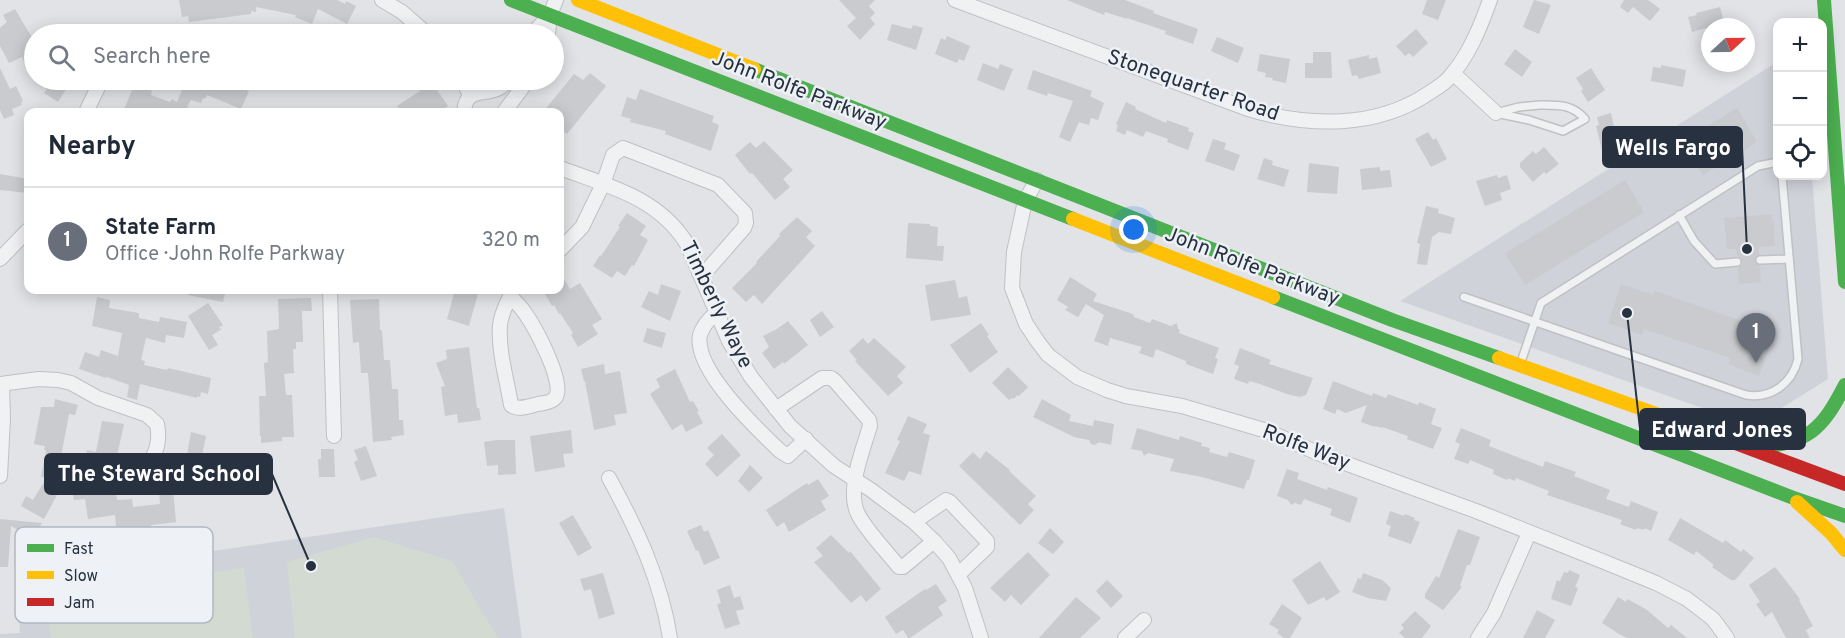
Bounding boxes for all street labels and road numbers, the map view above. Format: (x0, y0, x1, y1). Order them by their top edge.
street label: Stonequarter Road (1103, 44, 1283, 128)
street label: John Rolfe Parkway (708, 45, 890, 137)
street label: John Rolfe Parkway (1161, 221, 1343, 313)
street label: Timberly Waye (673, 237, 759, 373)
street label: Rolfe Way (1258, 419, 1354, 477)

